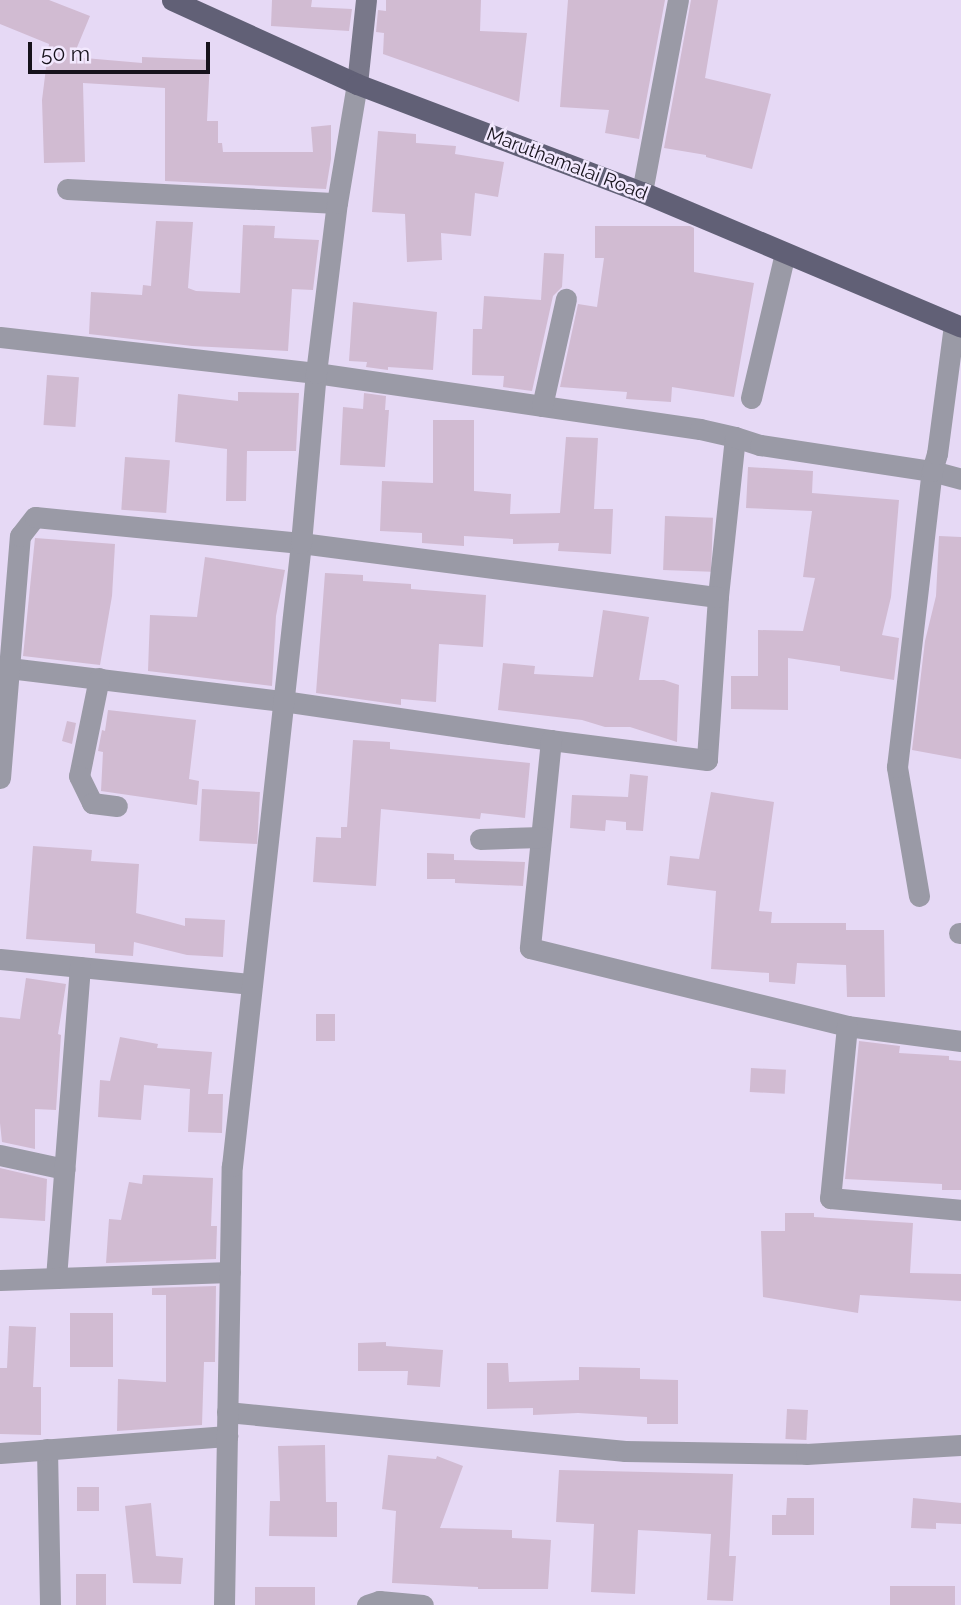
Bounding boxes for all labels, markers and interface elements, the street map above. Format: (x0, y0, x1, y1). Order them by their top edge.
scale bar (32, 28, 214, 72)
text: 50 m (41, 41, 90, 66)
street label: Maruthamalai Road (483, 123, 651, 205)

